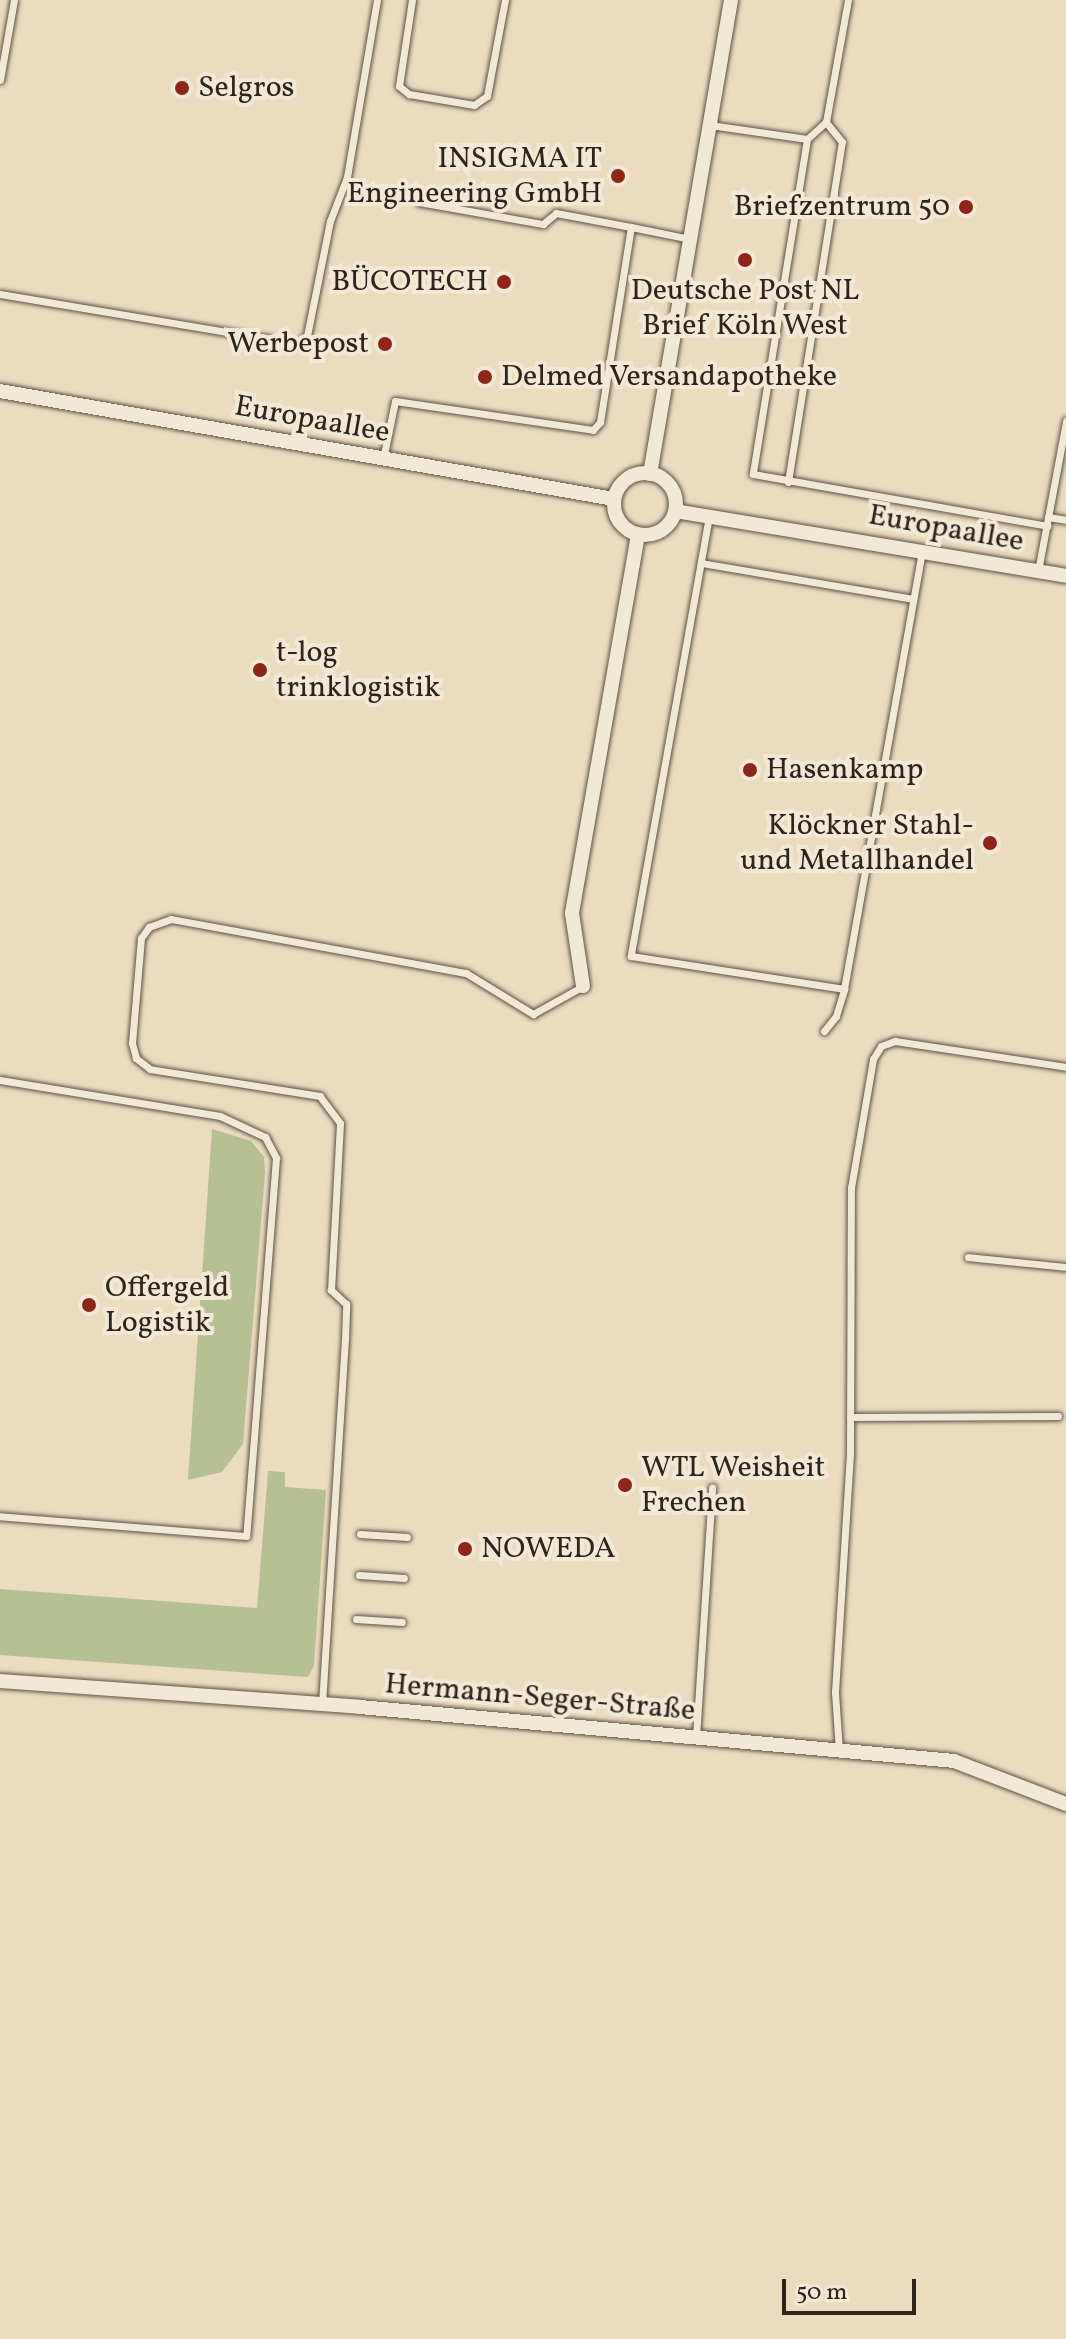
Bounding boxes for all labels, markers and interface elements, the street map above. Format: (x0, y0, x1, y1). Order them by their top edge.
place label: Selgros (198, 70, 294, 106)
marker: Selgros (173, 79, 191, 97)
place label: INSIGMA IT Engineering GmbH (347, 141, 602, 212)
marker: INSIGMA IT Engineering GmbH (609, 167, 627, 185)
place label: Briefzentrum 50 (734, 189, 950, 225)
marker: Briefzentrum 50 (957, 198, 975, 216)
marker: Deutsche Post NL Brief Köln West (736, 251, 754, 269)
place label: BÜCOTECH (331, 264, 488, 300)
marker: BÜCOTECH (495, 273, 513, 291)
place label: Deutsche Post NL Brief Köln West (631, 273, 859, 344)
place label: Werbepost (227, 326, 369, 362)
marker: Werbepost (376, 335, 394, 353)
place label: Delmed Versandapotheke (501, 359, 838, 395)
marker: Delmed Versandapotheke (476, 368, 494, 386)
street label: Europaallee (232, 389, 392, 451)
street label: Europaallee (866, 498, 1026, 560)
place label: t-log trinklogistik (276, 635, 440, 706)
marker: t-log trinklogistik (251, 661, 269, 679)
place label: Hasenkamp (766, 752, 924, 788)
marker: Hasenkamp (741, 761, 759, 779)
place label: Klöckner Stahl- und Metallhandel (740, 808, 974, 878)
marker: Klöckner Stahl- und Metallhandel (981, 834, 999, 852)
place label: Offergeld Logistik (105, 1270, 229, 1340)
marker: Offergeld Logistik (80, 1296, 98, 1314)
place label: WTL Weisheit Frechen (641, 1450, 826, 1520)
marker: WTL Weisheit Frechen (616, 1476, 634, 1494)
place label: NOWEDA (481, 1531, 615, 1567)
marker: NOWEDA (456, 1540, 474, 1558)
street label: Hermann-Seger-Straße (383, 1666, 697, 1730)
scale bar (786, 2263, 920, 2313)
text: 50 m (796, 2276, 848, 2310)

